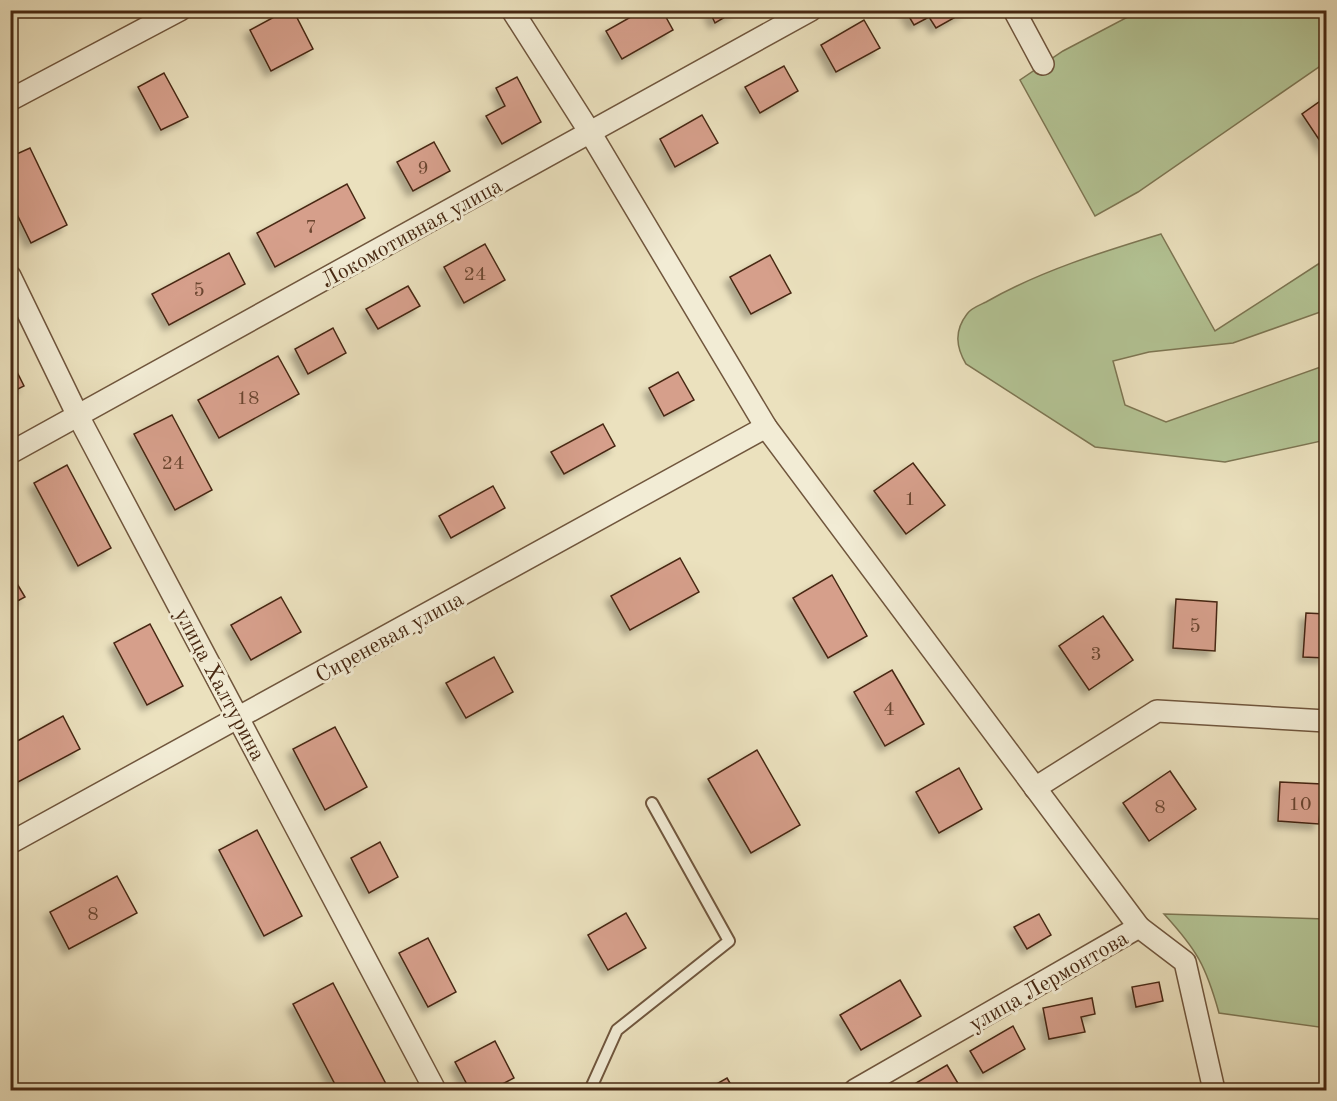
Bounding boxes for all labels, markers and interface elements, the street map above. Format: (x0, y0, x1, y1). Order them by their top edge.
house number: 9 (417, 159, 429, 179)
street label: Локомотивная улица (318, 175, 506, 293)
house number: 7 (305, 218, 317, 238)
house number: 24 (463, 265, 487, 285)
house number: 5 (193, 281, 205, 301)
house number: 18 (236, 389, 260, 409)
house number: 24 (161, 454, 185, 474)
house number: 1 (904, 490, 916, 510)
street label: Сиреневая улица (312, 588, 468, 688)
street label: улица Халтурина (170, 605, 269, 765)
house number: 5 (1189, 617, 1201, 637)
house number: 3 (1090, 645, 1102, 665)
house number: 4 (883, 700, 895, 720)
house number: 10 (1288, 795, 1312, 815)
house number: 8 (1154, 798, 1166, 818)
house number: 8 (87, 905, 99, 925)
street label: улица Лермонтова (966, 927, 1132, 1036)

